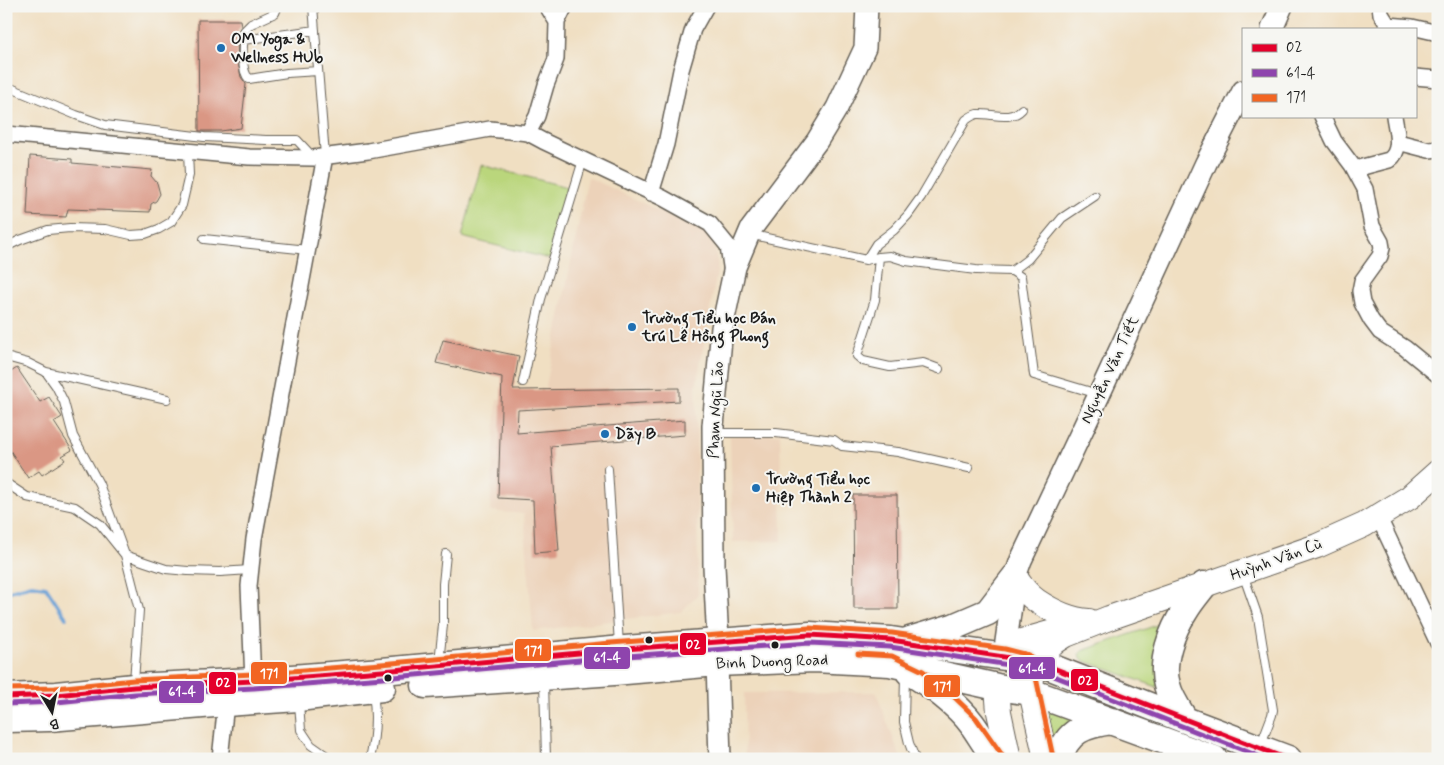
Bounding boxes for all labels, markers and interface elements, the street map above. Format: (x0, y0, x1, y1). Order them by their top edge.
legend (1242, 28, 1416, 118)
place label: OM Yoga & Wellness HUb (230, 29, 324, 68)
text: 02 (1286, 38, 1302, 58)
marker: OM Yoga & Wellness HUb (215, 42, 227, 54)
text: 61-4 (1286, 64, 1316, 84)
text: 171 (1286, 88, 1306, 108)
place label: Trường Tiểu học Bán trú Lê Hồng Phong (641, 308, 776, 349)
street label: Nguyễn Văn Tiết (1076, 312, 1145, 427)
marker: Trường Tiểu học Bán trú Lê Hồng Phong (626, 321, 638, 333)
street label: Phạm Ngũ Lão (703, 361, 730, 459)
place label: Dãy B (615, 424, 656, 445)
marker: Dãy B (599, 428, 611, 440)
place label: Trường Tiểu học Hiệp Thành 2 (766, 469, 871, 508)
marker: Trường Tiểu học Hiệp Thành 2 (750, 482, 762, 494)
street label: Huỳnh Văn Cù (1227, 534, 1325, 586)
line badge: 02 (679, 632, 707, 656)
unlabelled marker (644, 635, 654, 645)
text: 02 (685, 636, 701, 654)
line badge: 171 (514, 638, 552, 662)
unlabelled marker (770, 640, 780, 650)
text: 171 (524, 642, 542, 660)
line badge: 61-4 (583, 646, 631, 670)
text: 61-4 (593, 649, 622, 667)
street label: Binh Duong Road (716, 650, 828, 675)
line badge: 61-4 (1008, 656, 1056, 680)
text: 61-4 (1018, 660, 1047, 678)
line badge: 171 (250, 661, 288, 685)
text: 171 (260, 665, 278, 683)
line badge: 02 (1070, 668, 1099, 692)
line badge: 02 (208, 671, 237, 695)
text: 02 (1077, 672, 1093, 690)
unlabelled marker (383, 673, 393, 683)
text: 02 (215, 674, 231, 692)
line badge: 171 (923, 674, 961, 698)
text: 171 (933, 678, 951, 696)
line badge: 61-4 (158, 680, 205, 704)
text: 61-4 (168, 683, 197, 701)
north arrow (28, 688, 78, 738)
text: B (48, 714, 60, 733)

